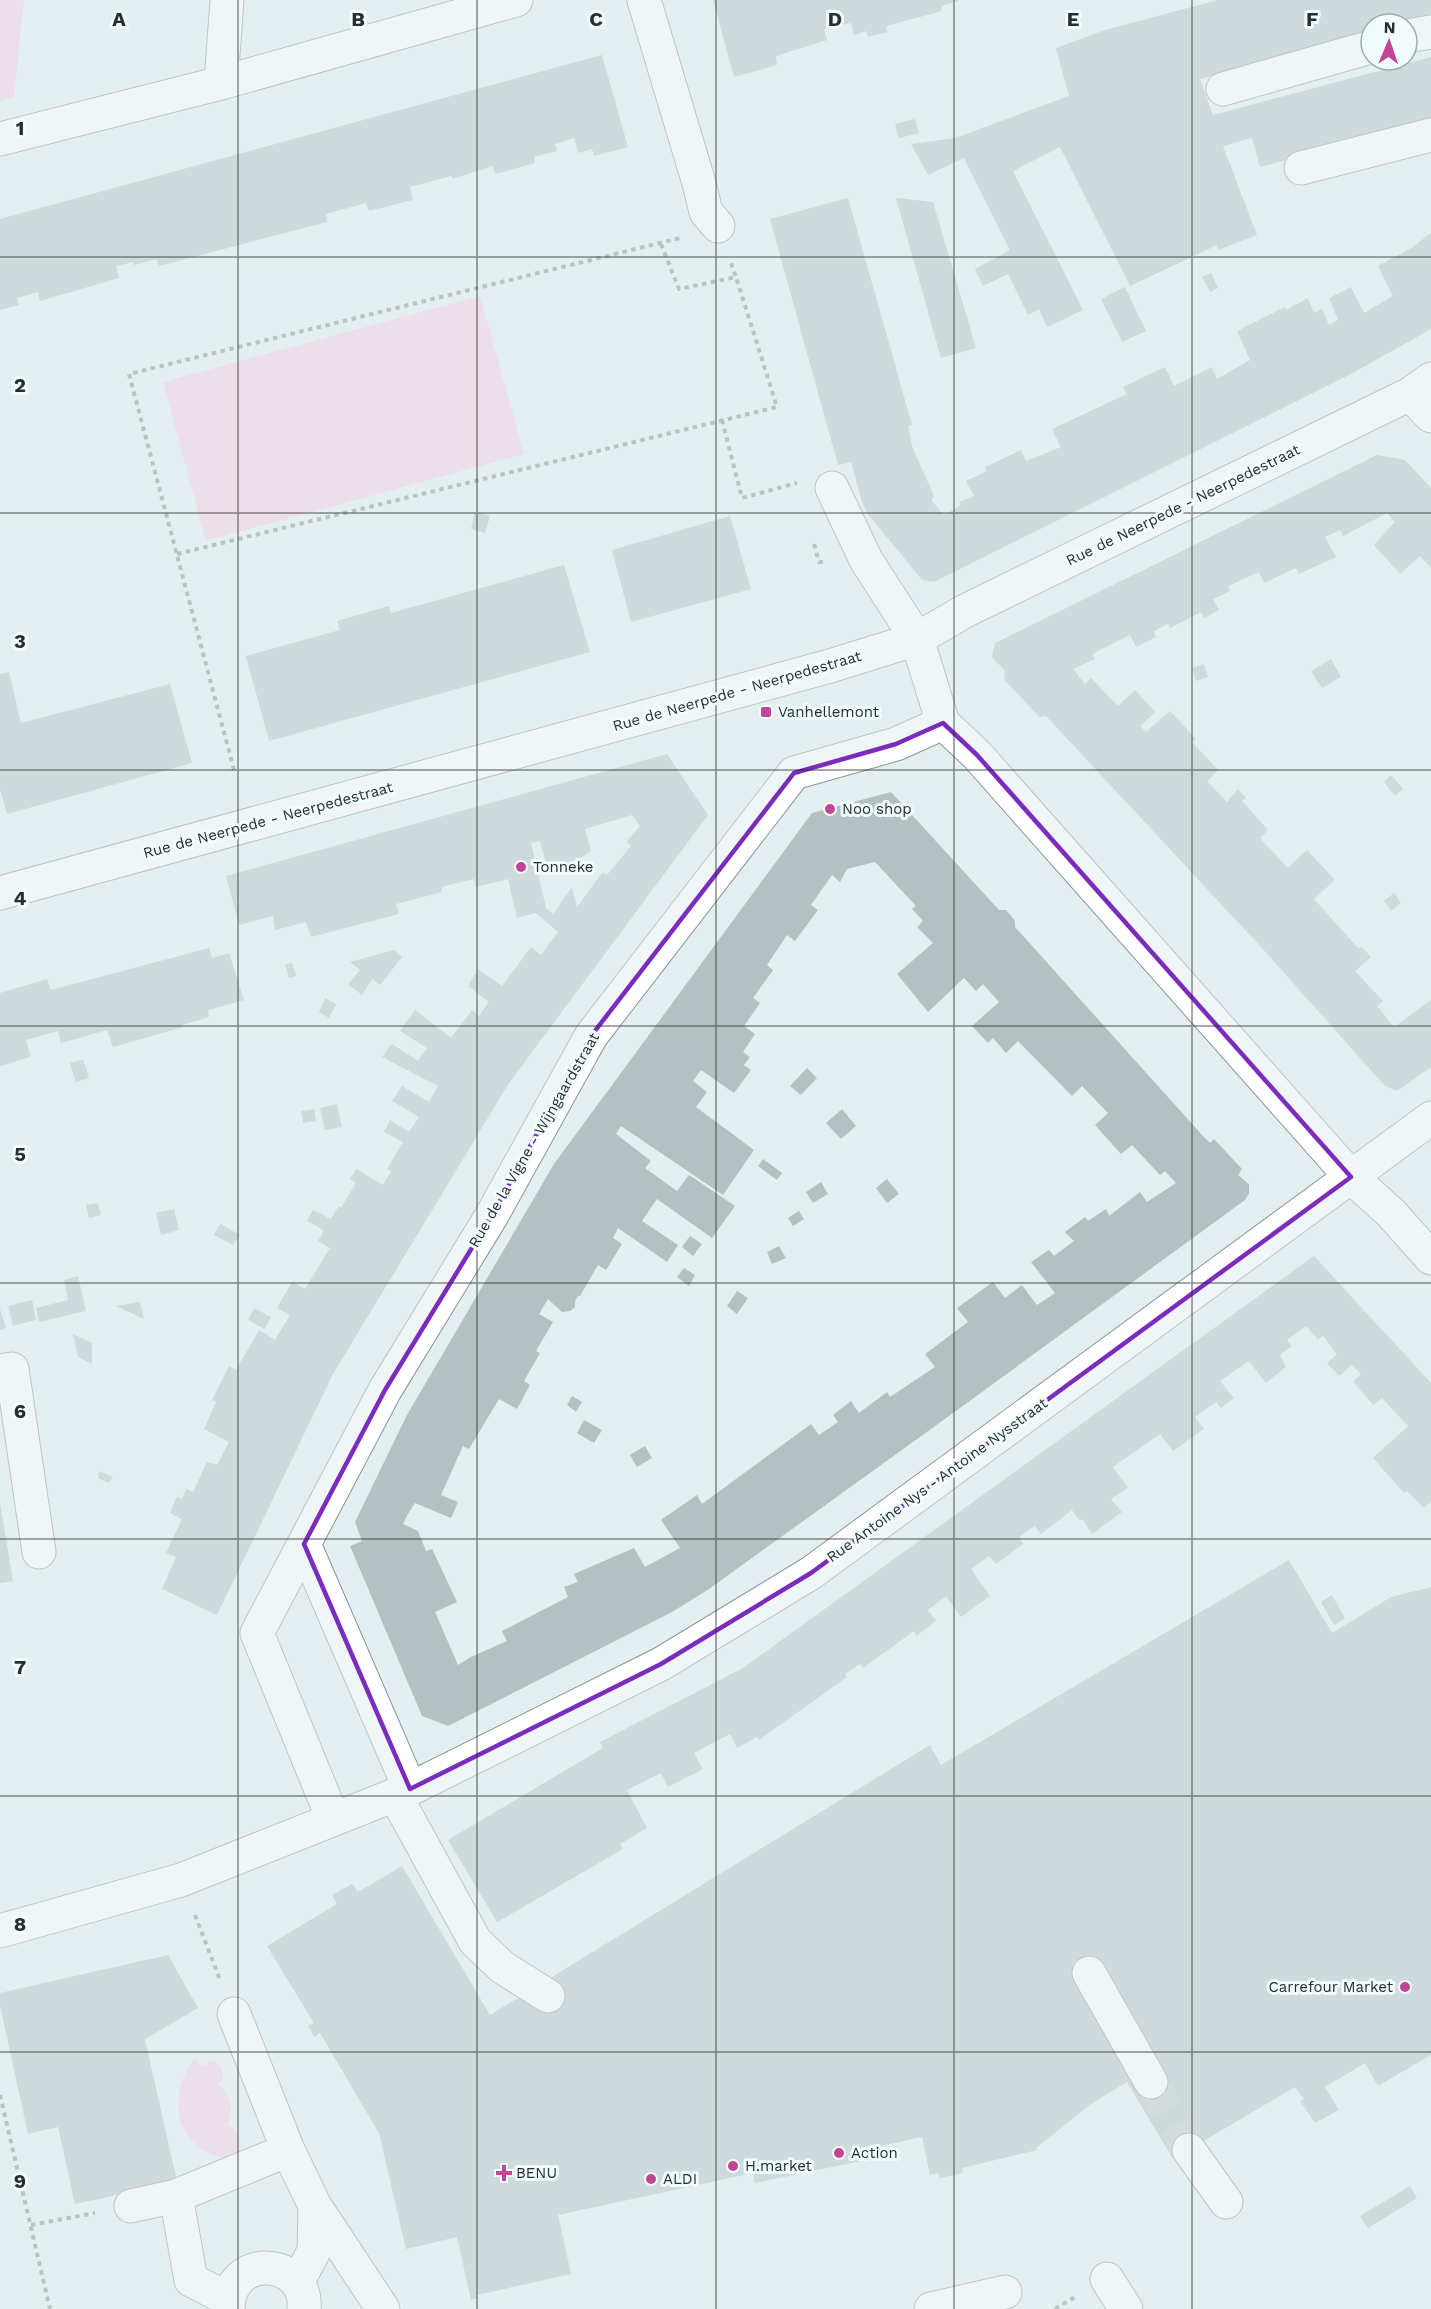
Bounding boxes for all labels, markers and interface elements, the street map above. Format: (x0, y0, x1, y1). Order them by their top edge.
text: A (112, 7, 126, 31)
text: B (351, 7, 365, 31)
text: C (589, 7, 603, 31)
text: D (828, 7, 842, 31)
text: E (1067, 7, 1079, 31)
text: F (1306, 7, 1318, 31)
north arrow (1359, 12, 1419, 72)
text: N (1383, 18, 1396, 37)
text: 1 (16, 116, 24, 140)
text: 2 (14, 373, 26, 397)
street label: Rue de Neerpede - Neerpedestraat (1063, 440, 1303, 570)
text: 3 (14, 629, 26, 653)
street label: Rue de Neerpede - Neerpedestraat (611, 647, 864, 735)
place label: Vanhellemont (778, 703, 880, 721)
marker: Vanhellemont (759, 705, 773, 719)
street label: Rue de Neerpede - Neerpedestraat (141, 778, 396, 862)
place label: Noo shop (842, 800, 912, 818)
marker: Noo shop (823, 802, 837, 816)
place label: Tonneke (533, 858, 594, 876)
marker: Tonneke (514, 860, 528, 874)
text: 4 (14, 886, 27, 910)
street label: Rue de la Vigne - Wijngaardstraat (465, 1029, 604, 1251)
text: 5 (14, 1142, 26, 1166)
street label: Rue Antoine Nys - Antoine Nysstraat (823, 1393, 1051, 1566)
text: 6 (14, 1399, 26, 1423)
text: 7 (14, 1655, 26, 1679)
text: 8 (14, 1912, 26, 1936)
place label: Carrefour Market (1269, 1978, 1394, 1996)
marker: Carrefour Market (1398, 1980, 1412, 1994)
place label: Action (851, 2144, 898, 2162)
marker: Action (832, 2146, 846, 2160)
place label: H.market (745, 2157, 813, 2175)
marker: H.market (726, 2159, 740, 2173)
place label: BENU (516, 2164, 557, 2182)
marker: BENU (497, 2166, 511, 2180)
text: 9 (14, 2169, 26, 2193)
place label: ALDI (663, 2170, 697, 2188)
marker: ALDI (644, 2172, 658, 2186)

